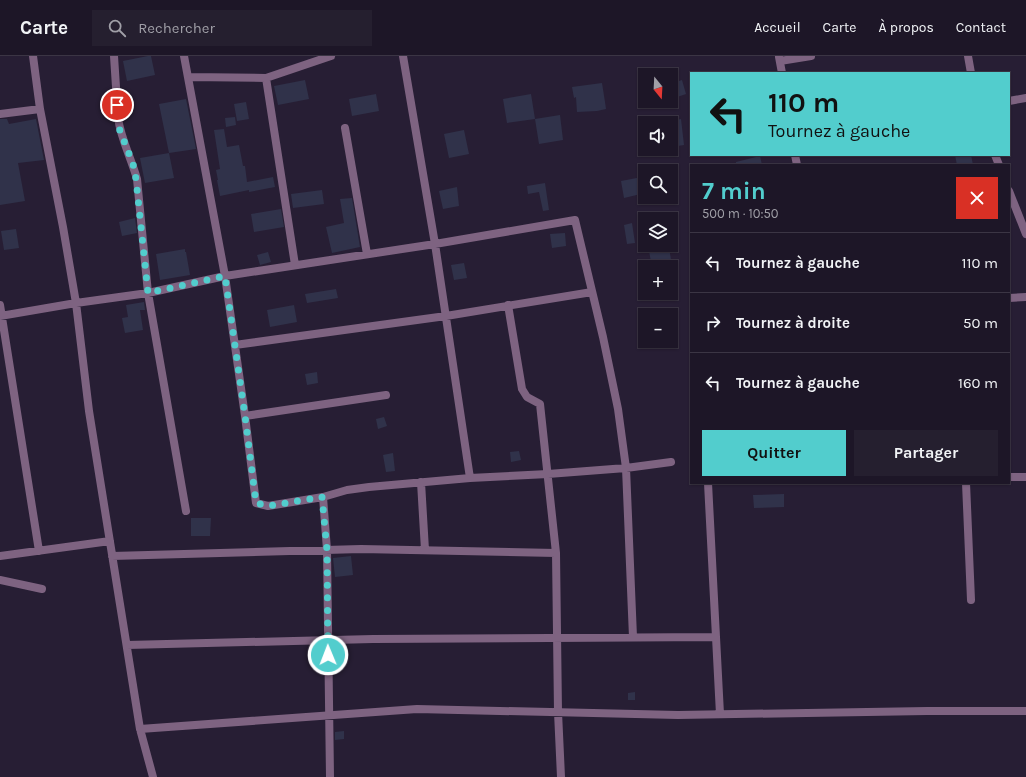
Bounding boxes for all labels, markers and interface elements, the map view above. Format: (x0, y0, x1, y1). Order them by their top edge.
search box (92, 10, 372, 46)
text: Carte (20, 17, 68, 39)
icon: search (106, 17, 128, 39)
text: Rechercher (138, 19, 215, 37)
text: Accueil (754, 19, 801, 36)
text: Carte (823, 19, 856, 36)
text: À propos (878, 19, 934, 36)
text: Contact (956, 19, 1006, 36)
north arrow (638, 68, 678, 108)
map controls (638, 68, 678, 348)
text: 110 m (768, 86, 839, 119)
pin (100, 88, 134, 122)
icon: left (702, 88, 754, 140)
icon: arrive (106, 94, 128, 116)
button: sound (638, 116, 678, 156)
text: Tournez à gauche (768, 120, 910, 142)
button: search (638, 164, 678, 204)
text: 7 min (702, 177, 766, 205)
button: close (956, 177, 998, 219)
text: 500 m · 10:50 (702, 206, 779, 221)
button: layers (638, 212, 678, 252)
icon: left (702, 252, 724, 274)
text: Tournez à gauche (736, 254, 860, 272)
text: 110 m (962, 254, 998, 272)
button: + (638, 260, 678, 300)
button: − (638, 308, 678, 348)
icon: right (702, 312, 724, 334)
text: Tournez à droite (736, 314, 850, 332)
text: 50 m (963, 314, 998, 332)
icon: left (702, 372, 724, 394)
text: Tournez à gauche (736, 374, 860, 392)
text: 160 m (958, 374, 998, 392)
button: Quitter (702, 430, 846, 476)
button: Partager (854, 430, 998, 476)
position arrow (307, 634, 349, 676)

